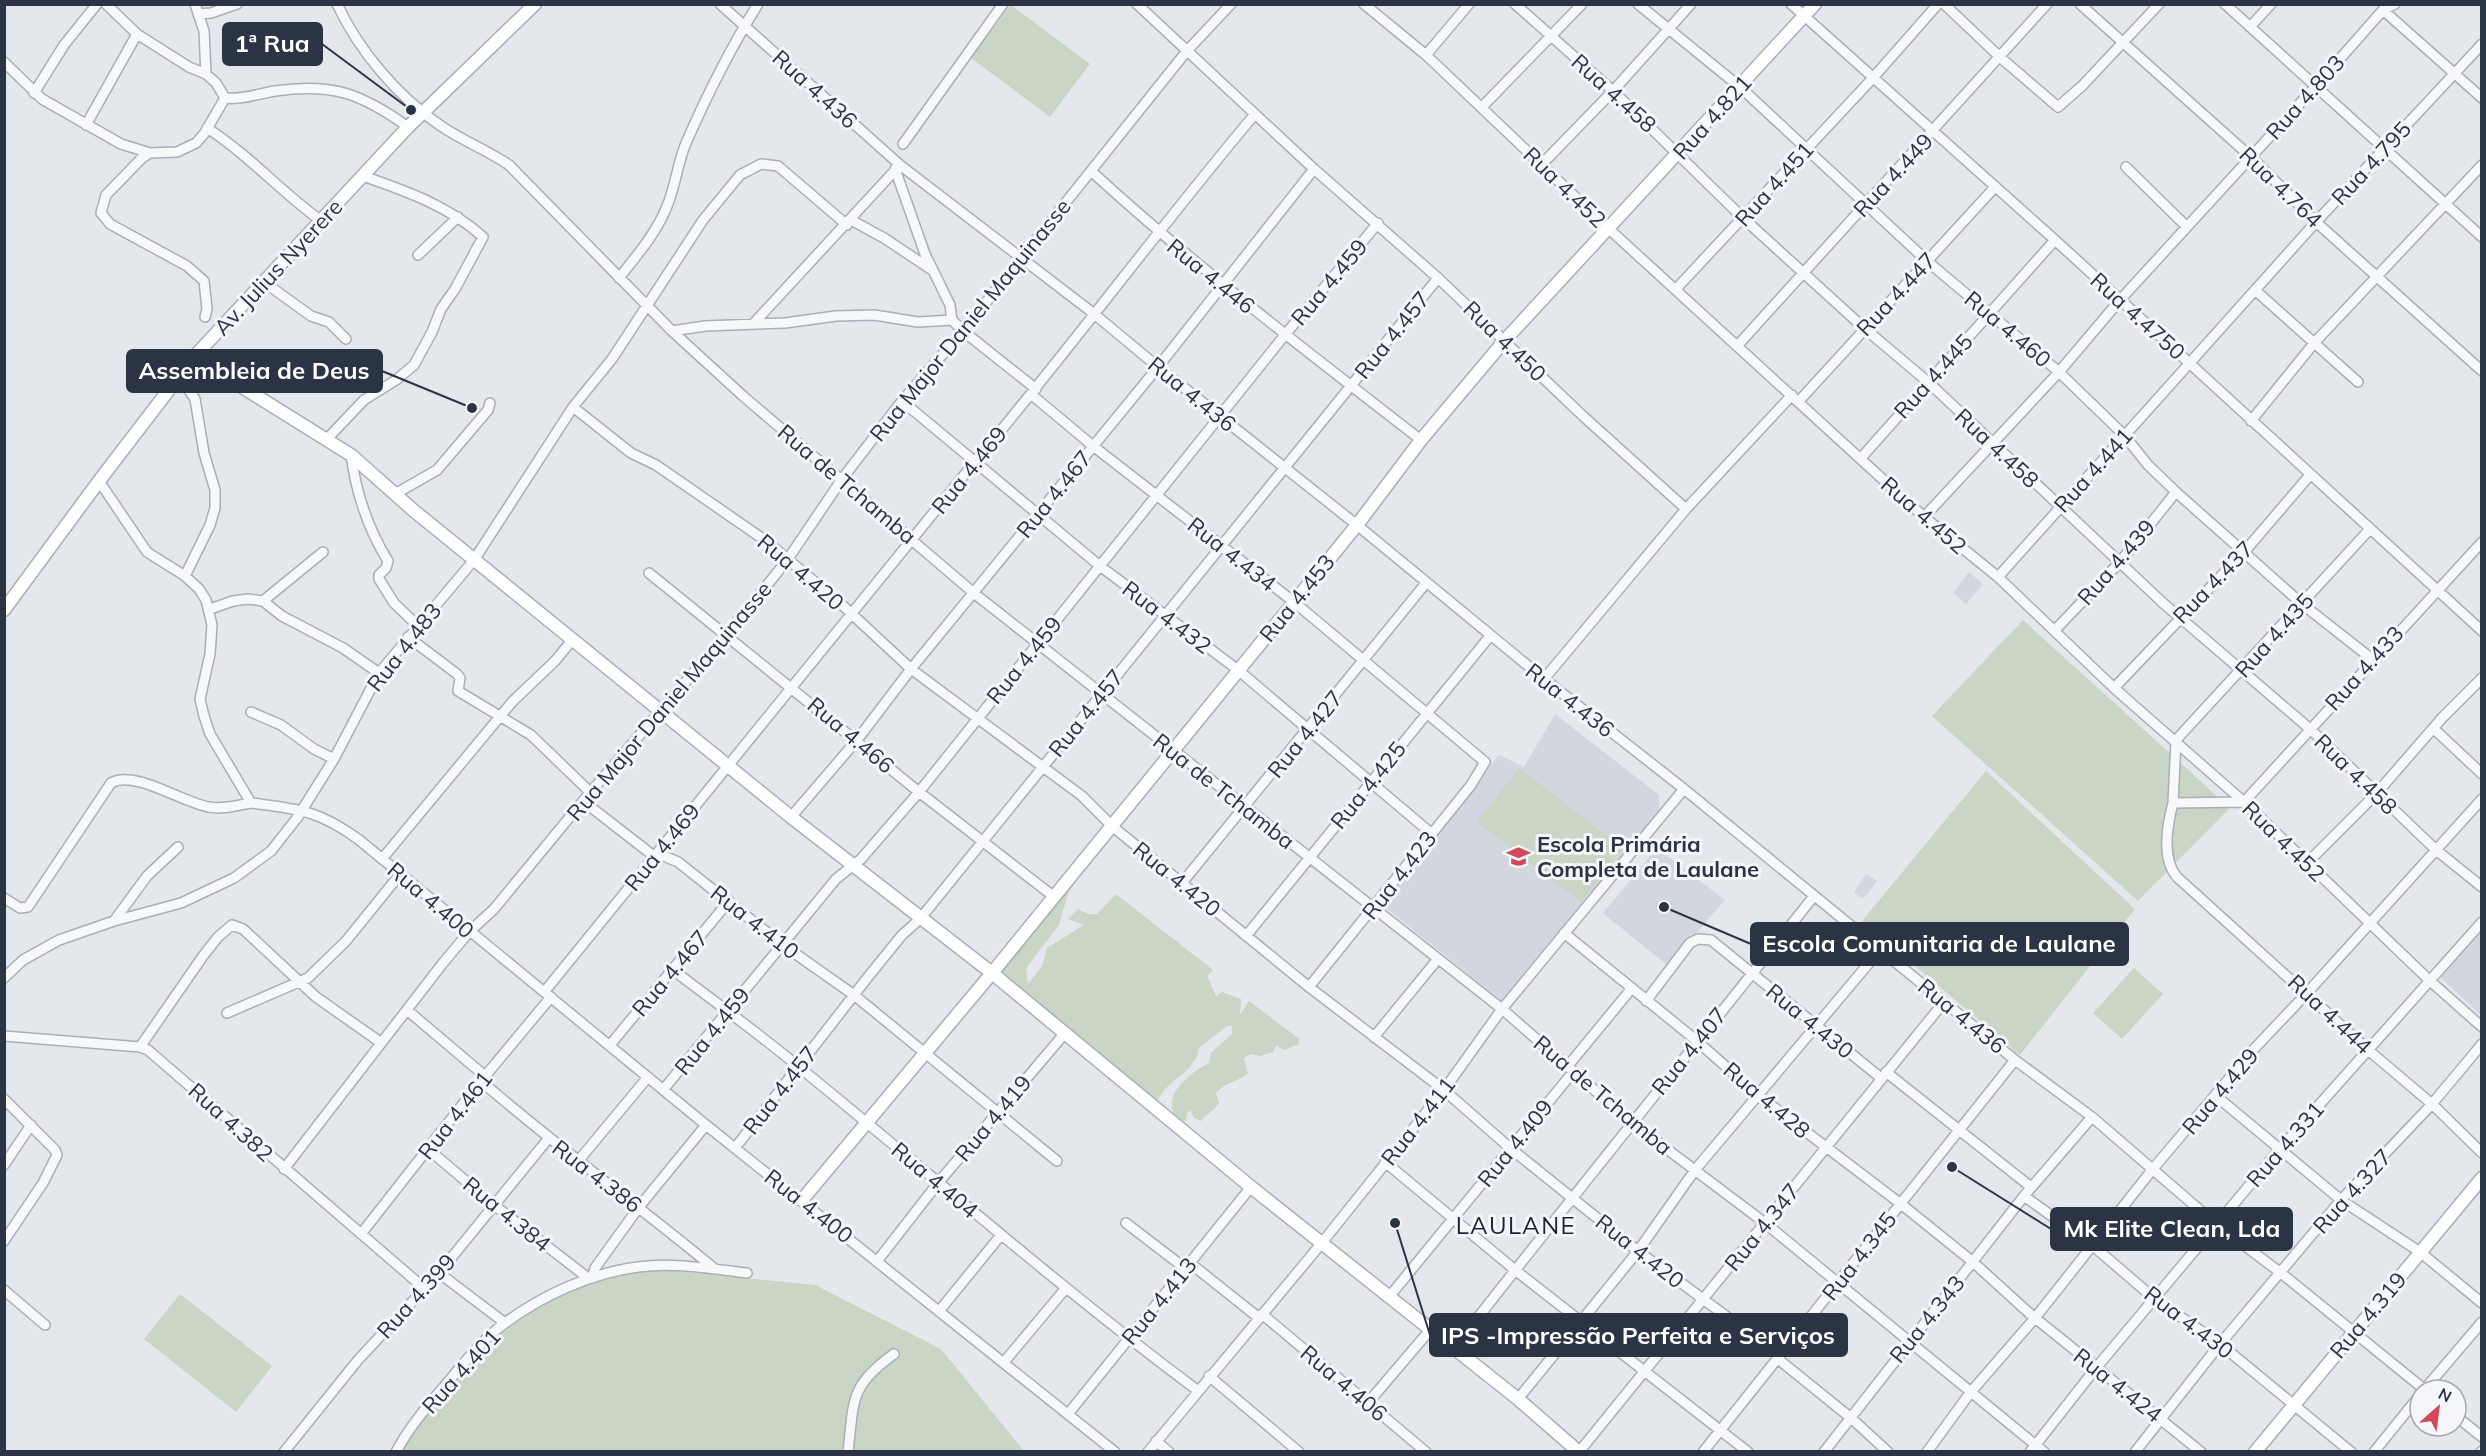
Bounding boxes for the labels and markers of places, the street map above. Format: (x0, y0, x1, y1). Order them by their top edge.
callout: 1ª Rua (223, 23, 322, 65)
callout: Assembleia de Deus (127, 350, 382, 392)
place label: Escola Primária Completa de Laulane (1537, 830, 1759, 883)
school or university icon: Escola Primária Completa de Laulane (1506, 844, 1532, 870)
callout: Escola Comunitaria de Laulane (1751, 923, 2128, 965)
callout: Mk Elite Clean, Lda (2051, 1208, 2292, 1250)
callout: IPS -Impressão Perfeita e Serviços (1430, 1314, 1847, 1356)

